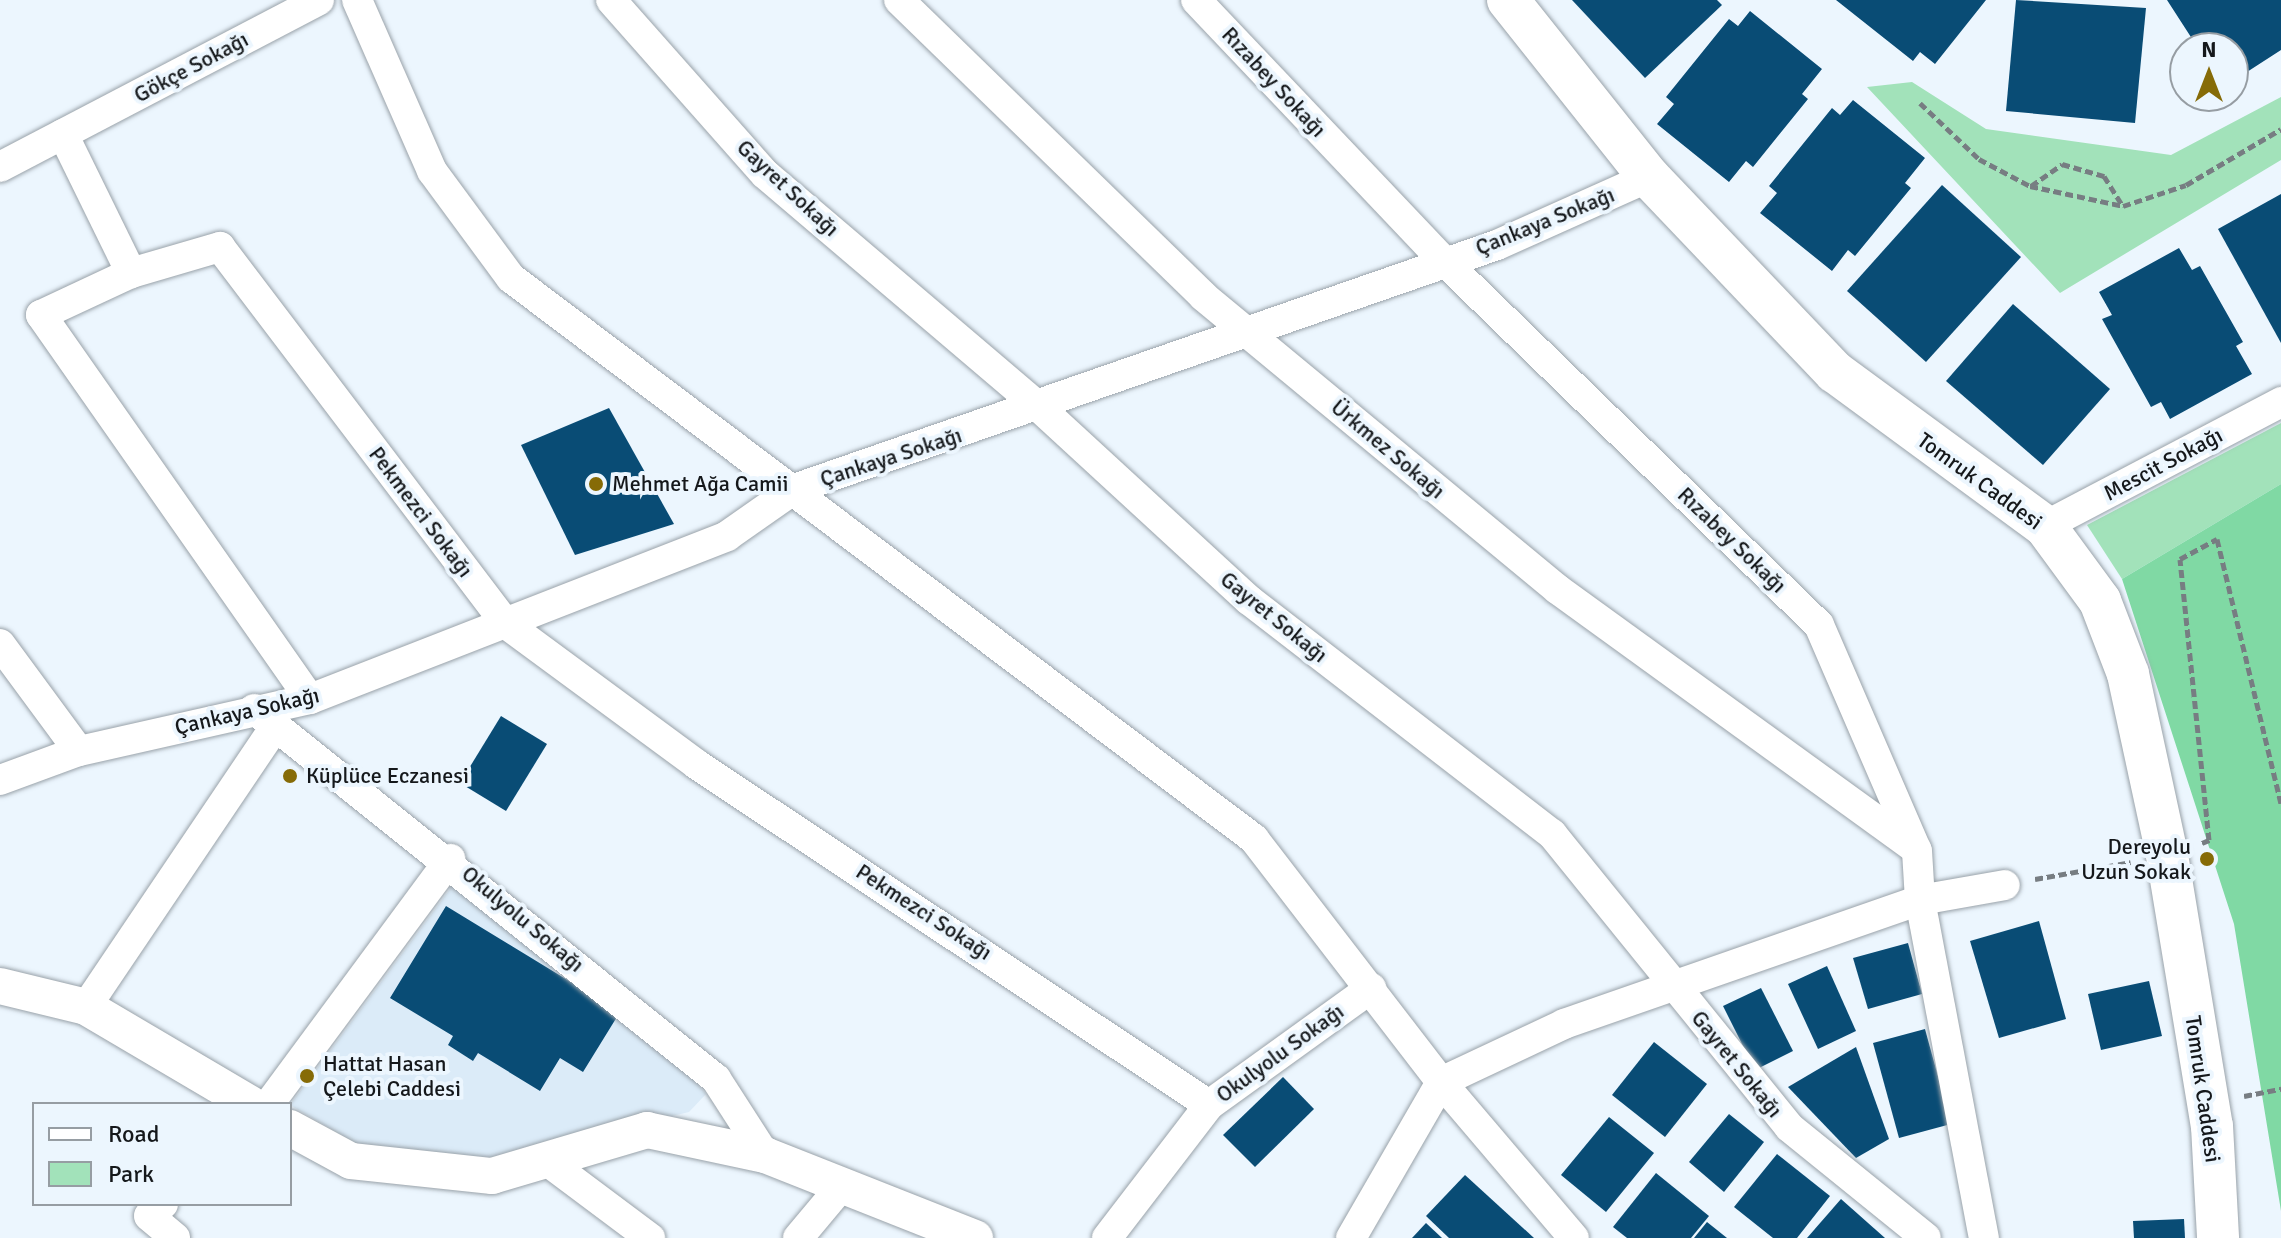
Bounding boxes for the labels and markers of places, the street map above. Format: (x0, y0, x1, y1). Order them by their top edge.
place label: Mehmet Ağa Camii (612, 471, 788, 497)
marker: Mehmet Ağa Camii (587, 475, 605, 493)
place label: Küplüce Eczanesi (306, 763, 469, 789)
marker: Küplüce Eczanesi (281, 767, 299, 785)
place label: Dereyolu Uzun Sokak (2081, 833, 2191, 884)
marker: Dereyolu Uzun Sokak (2198, 850, 2216, 868)
place label: Hattat Hasan Çelebi Caddesi (323, 1050, 461, 1102)
marker: Hattat Hasan Çelebi Caddesi (298, 1067, 316, 1085)

